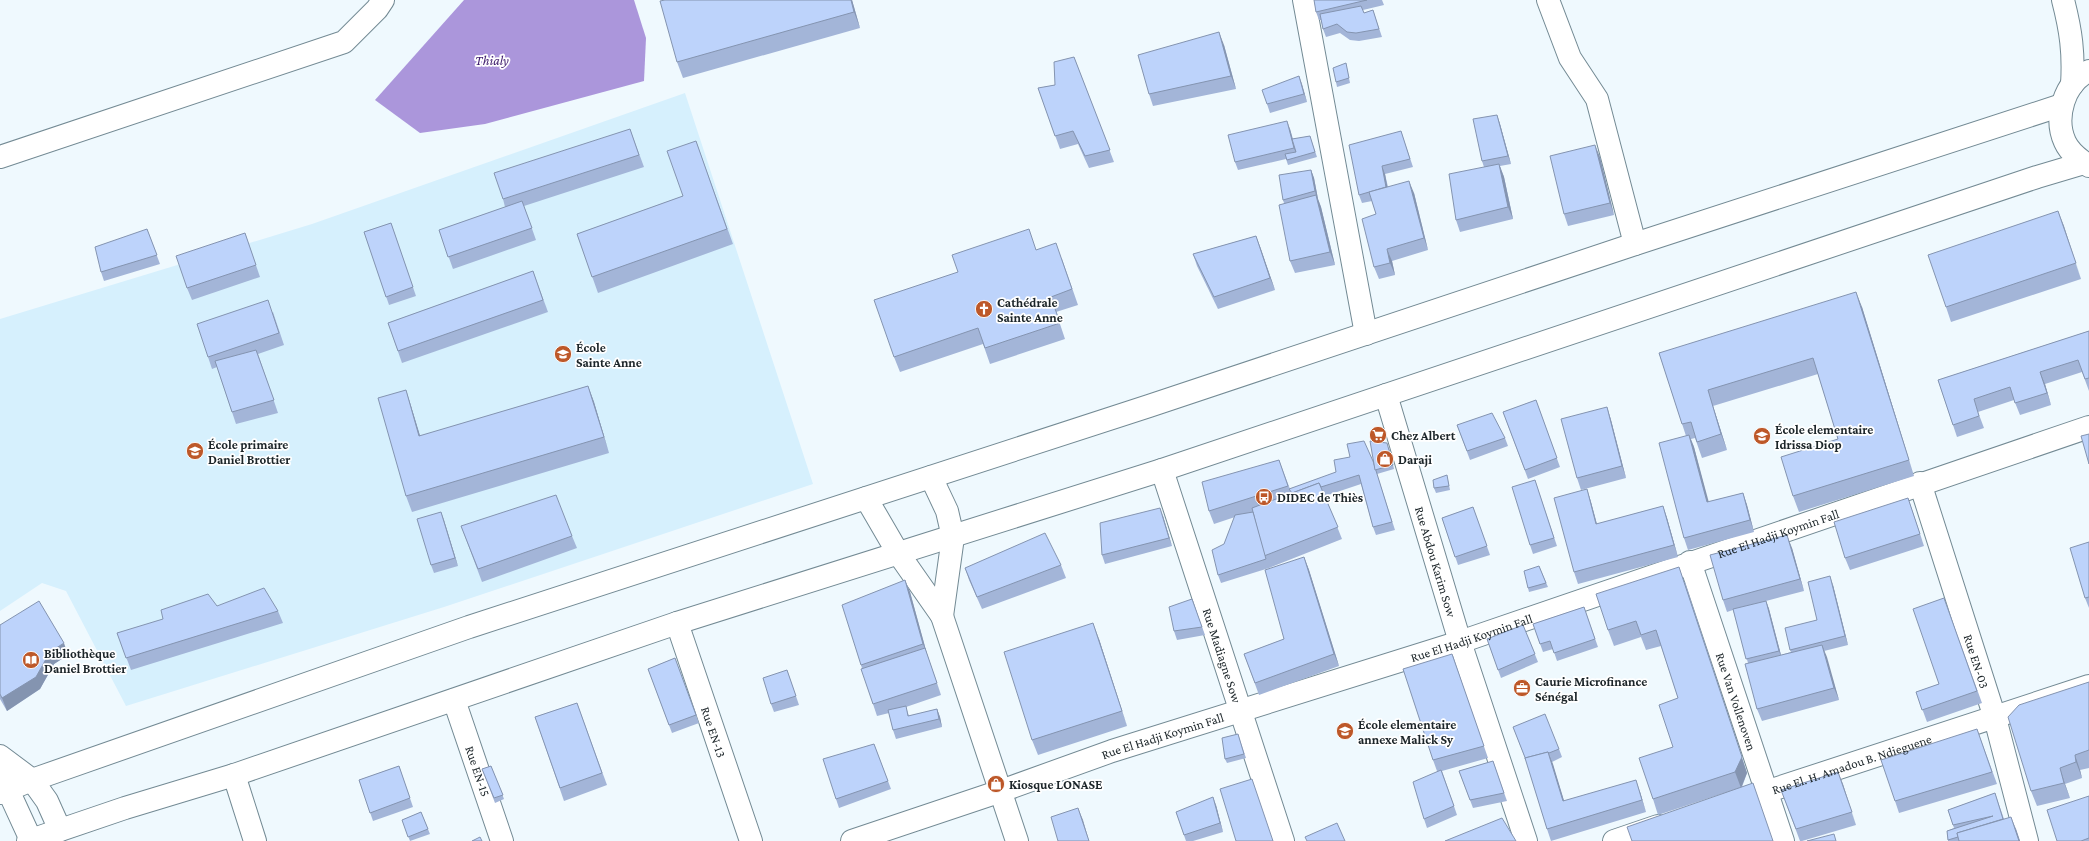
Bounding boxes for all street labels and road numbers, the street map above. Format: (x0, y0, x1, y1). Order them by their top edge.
street label: Rue Abdou Karim Sow (1412, 504, 1460, 619)
street label: Rue El Hadji Koymin Fall (1715, 505, 1841, 561)
street label: Rue Madiagne Sow (1200, 606, 1245, 705)
street label: Rue El Hadji Koymin Fall (1409, 610, 1535, 665)
street label: Rue EN-03 (1961, 632, 1992, 690)
street label: Rue Van Vollenoven (1713, 651, 1760, 752)
street label: Rue EN-13 (698, 704, 730, 759)
street label: Rue El Hadji Koymin Fall (1099, 709, 1226, 762)
street label: Rue El. H. Amadou B. Ndieguene (1770, 731, 1934, 797)
street label: Rue EN-15 (463, 744, 494, 798)

